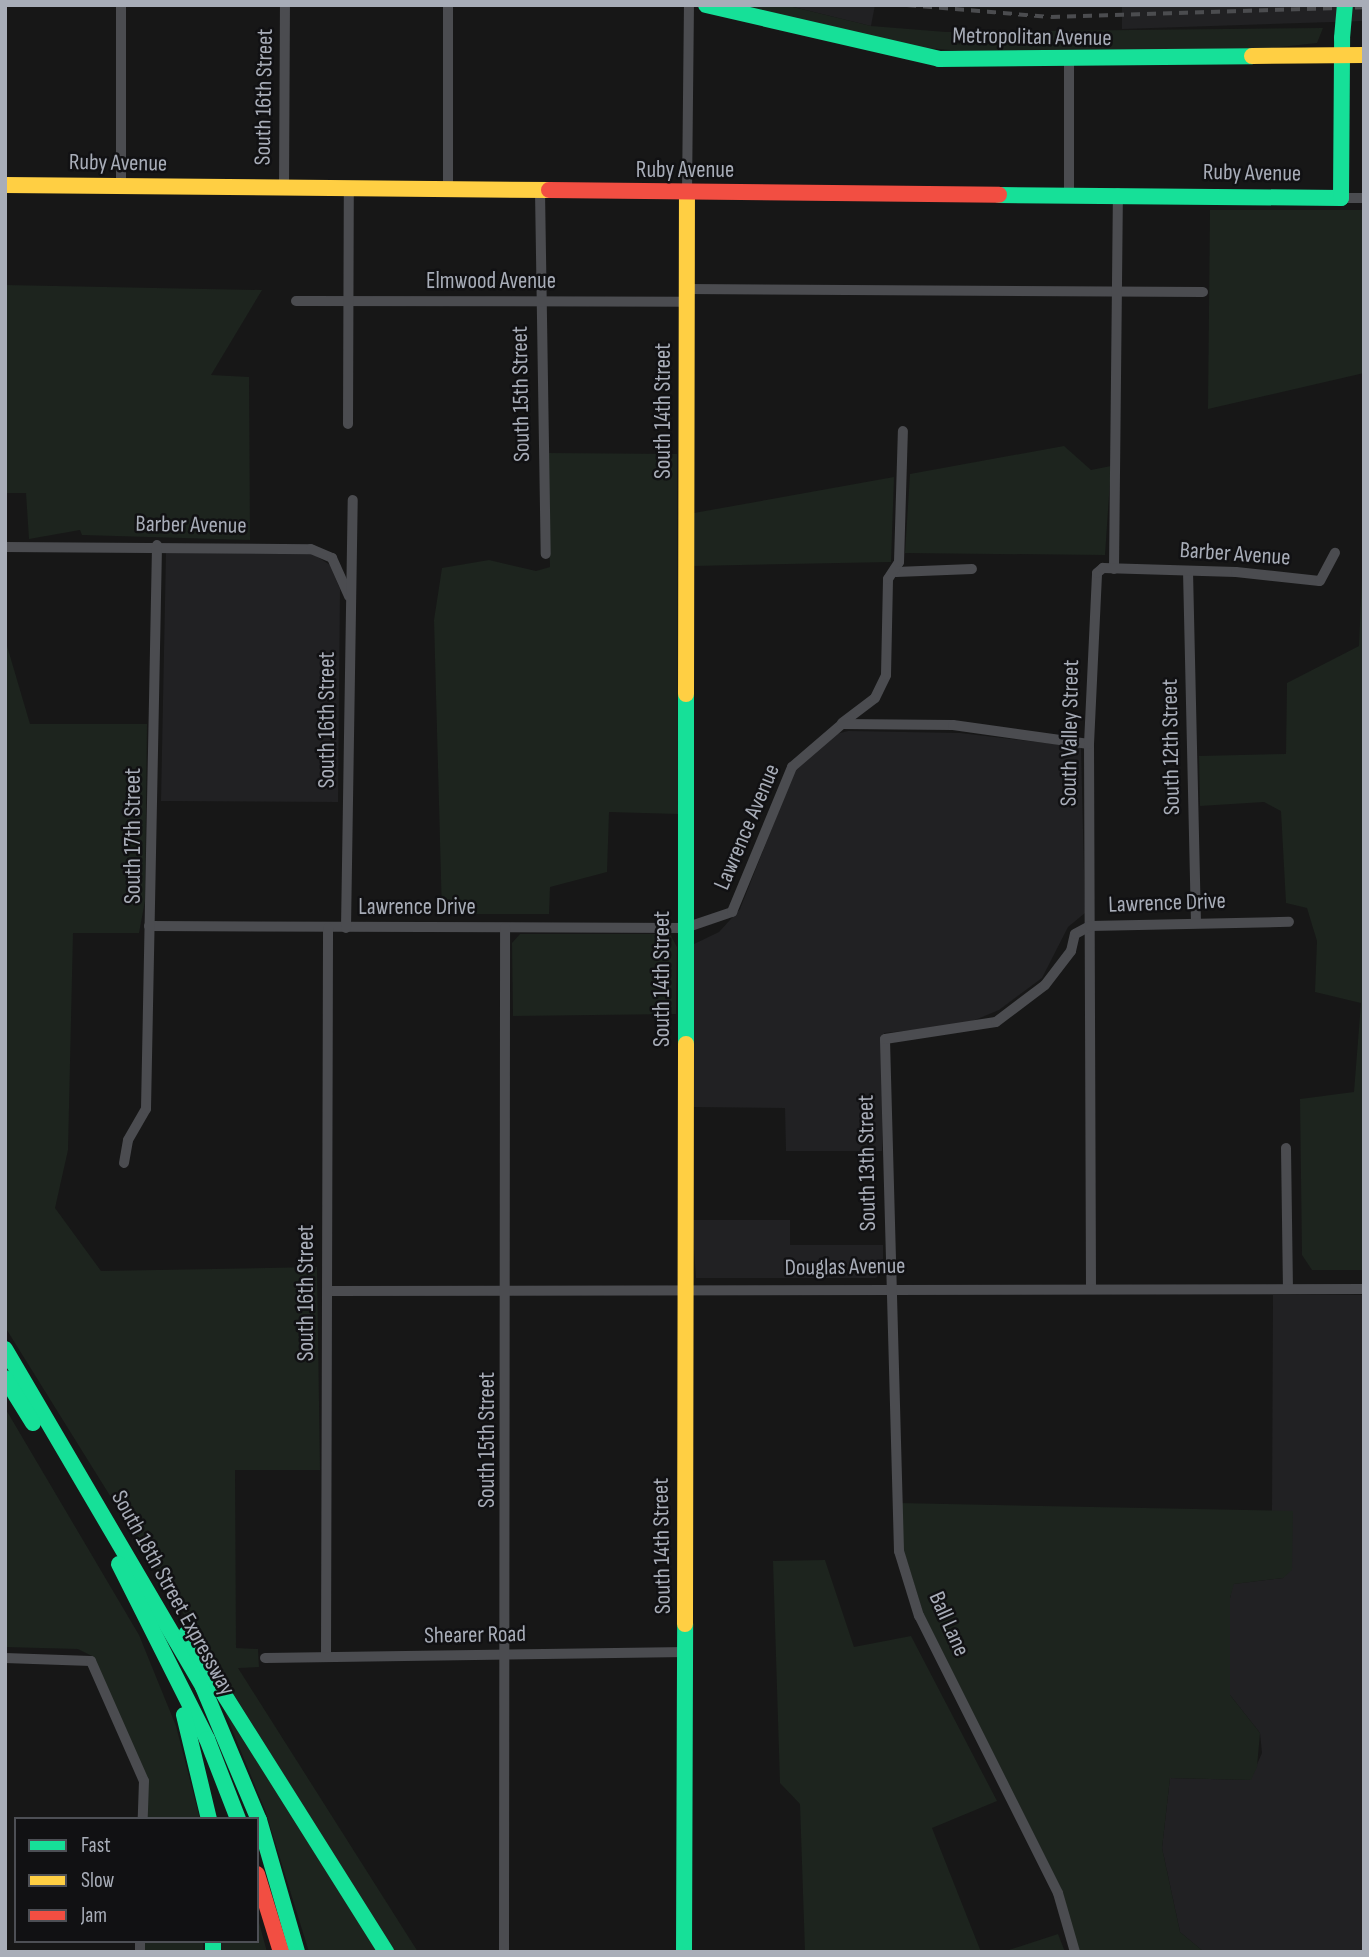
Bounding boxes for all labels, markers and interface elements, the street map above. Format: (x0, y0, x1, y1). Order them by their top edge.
street label: Metropolitan Avenue (952, 22, 1112, 52)
street label: South 16th Street (249, 28, 279, 166)
street label: Ruby Avenue (69, 148, 167, 178)
street label: Ruby Avenue (636, 156, 734, 184)
street label: Ruby Avenue (1203, 158, 1301, 188)
street label: Elmwood Avenue (426, 267, 556, 295)
street label: South 15th Street (506, 326, 536, 462)
street label: South 14th Street (649, 343, 677, 479)
street label: Barber Avenue (135, 510, 247, 540)
street label: Barber Avenue (1179, 536, 1291, 572)
street label: South 16th Street (313, 652, 341, 788)
street label: South Valley Street (1055, 659, 1085, 807)
street label: South 12th Street (1156, 679, 1186, 815)
street label: Lawrence Avenue (708, 760, 786, 894)
street label: South 17th Street (119, 768, 147, 904)
street label: Lawrence Drive (1108, 887, 1226, 919)
street label: Lawrence Drive (358, 893, 476, 921)
street label: South 14th Street (648, 911, 676, 1047)
street label: South 13th Street (852, 1095, 882, 1231)
street label: South 16th Street (292, 1225, 320, 1361)
street label: Douglas Avenue (784, 1252, 906, 1282)
street label: South 15th Street (473, 1372, 501, 1508)
street label: South 14th Street (647, 1478, 677, 1614)
street label: South 18th Street Expressway (105, 1486, 241, 1700)
street label: Ball Lane (923, 1587, 975, 1661)
street label: Shearer Road (424, 1620, 526, 1650)
legend (14, 1817, 259, 1943)
text: Fast (81, 1833, 111, 1858)
text: Slow (81, 1868, 114, 1893)
text: Jam (81, 1903, 107, 1928)

